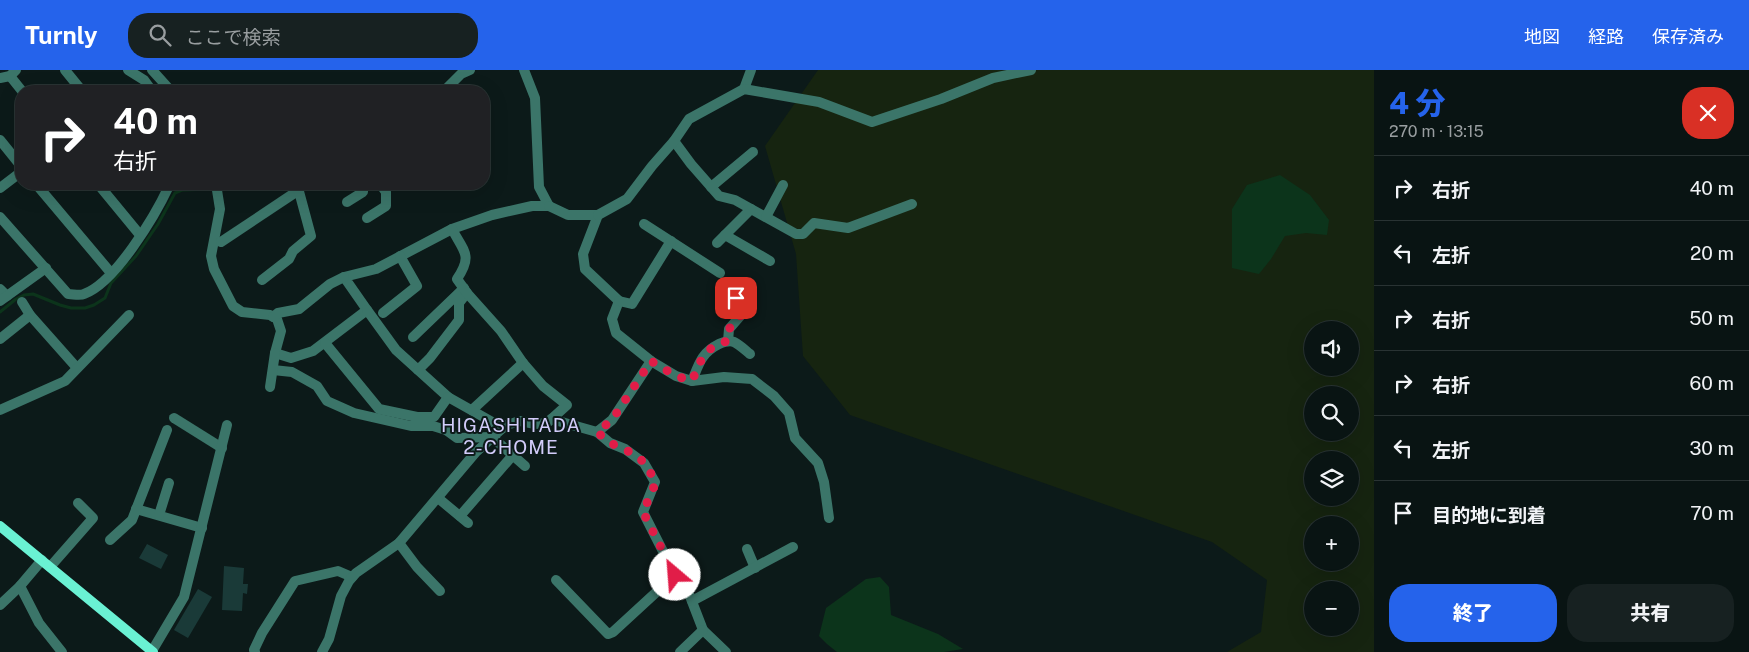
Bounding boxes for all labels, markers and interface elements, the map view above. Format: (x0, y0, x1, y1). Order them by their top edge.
search box (128, 13, 478, 58)
text: Turnly (25, 21, 98, 49)
icon: search (146, 21, 174, 49)
text: ここで検索 (186, 26, 281, 48)
text: 地図 (1524, 26, 1560, 47)
text: 経路 (1588, 26, 1624, 47)
text: 保存済み (1652, 26, 1724, 47)
text: 4 分 (1389, 85, 1446, 121)
button: close (1682, 87, 1734, 139)
text: 40 m (113, 101, 198, 142)
icon: right (30, 105, 95, 170)
text: 270 m · 13:15 (1389, 122, 1484, 141)
text: 右折 (113, 148, 157, 174)
icon: right (1389, 174, 1417, 202)
text: 40 m (1689, 177, 1734, 199)
text: 右折 (1432, 179, 1470, 201)
icon: left (1389, 239, 1417, 267)
text: 20 m (1690, 242, 1734, 264)
text: 左折 (1432, 244, 1470, 266)
pin (715, 277, 757, 319)
icon: arrive (722, 284, 750, 312)
icon: right (1389, 304, 1417, 332)
text: 50 m (1689, 307, 1734, 329)
text: 右折 (1432, 309, 1470, 331)
map controls (1304, 321, 1359, 636)
button: sound (1304, 321, 1359, 376)
icon: right (1389, 369, 1417, 397)
text: 60 m (1690, 372, 1734, 394)
text: 右折 (1432, 374, 1470, 396)
button: search (1304, 386, 1359, 441)
district label: HIGASHITADA 2-CHOME (441, 414, 581, 458)
icon: left (1389, 434, 1417, 462)
text: 30 m (1689, 437, 1734, 459)
text: 左折 (1432, 439, 1470, 461)
button: layers (1304, 451, 1359, 506)
icon: arrive (1389, 499, 1417, 527)
text: 70 m (1690, 502, 1734, 524)
text: 目的地に到着 (1432, 504, 1546, 526)
button: + (1304, 516, 1359, 571)
position arrow (648, 548, 700, 600)
button: − (1304, 581, 1359, 636)
button: 終了 (1389, 584, 1557, 642)
button: 共有 (1567, 584, 1734, 642)

